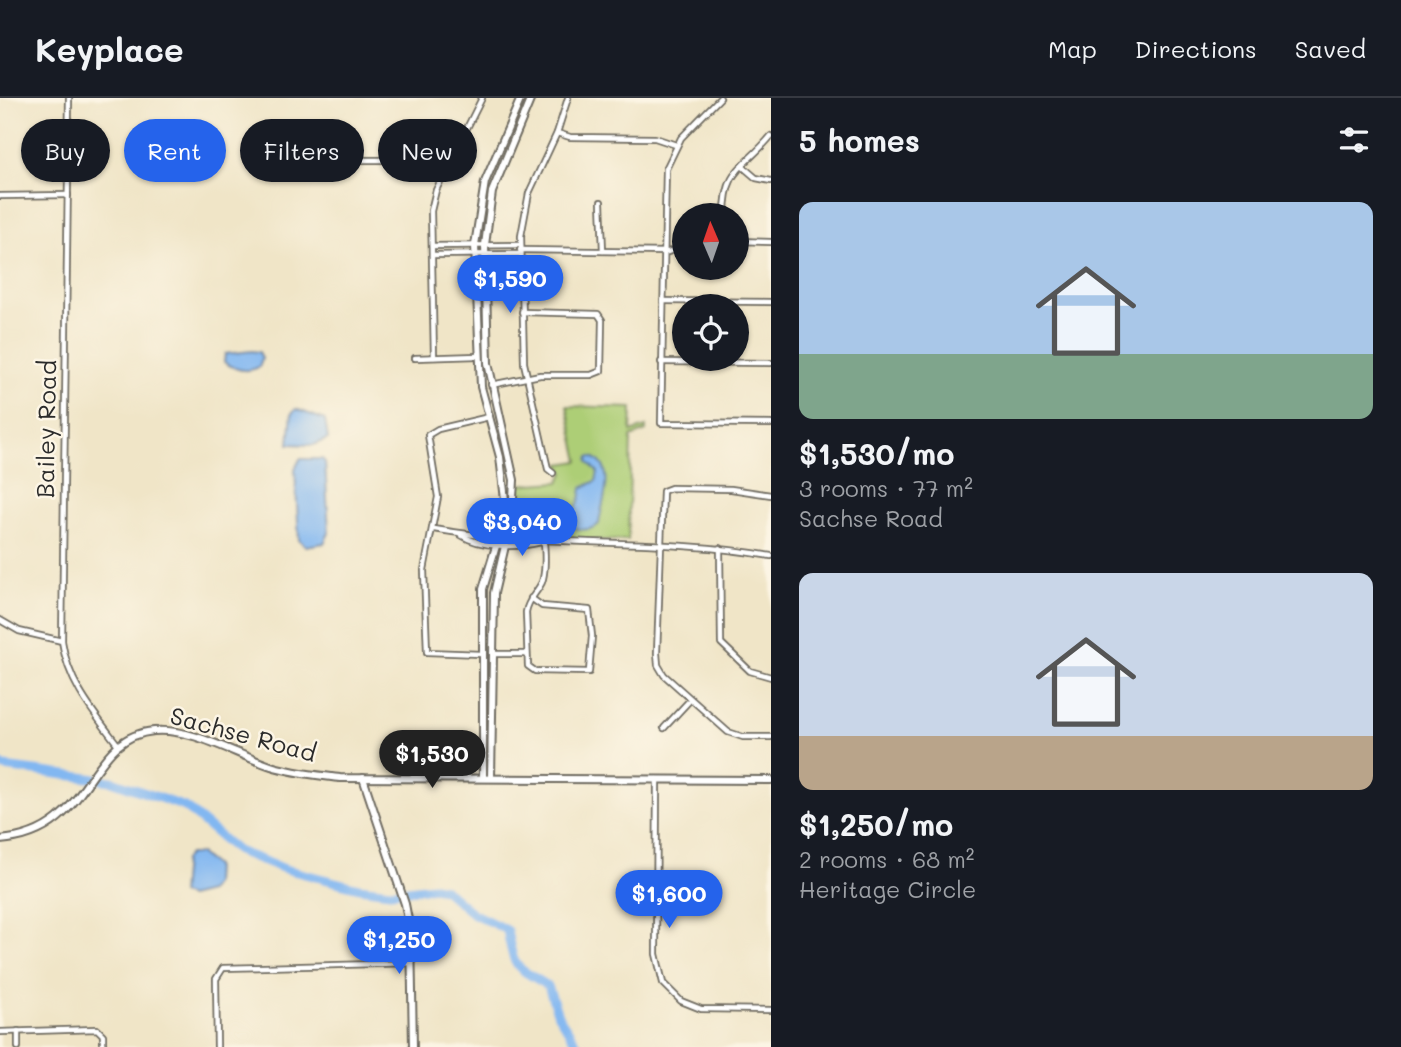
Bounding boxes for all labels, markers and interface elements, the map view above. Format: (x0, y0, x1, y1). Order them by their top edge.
text: Keyplace (35, 27, 184, 70)
text: Map (1048, 33, 1097, 64)
text: Directions (1135, 33, 1257, 64)
text: Saved (1295, 33, 1366, 64)
chip: Buy (21, 119, 110, 182)
chip: Rent (124, 119, 226, 182)
chip: Filters (240, 119, 364, 182)
chip: New (378, 119, 477, 182)
text: 5 homes (799, 120, 920, 160)
icon: filters (1335, 121, 1373, 159)
north arrow (672, 203, 749, 280)
map controls (672, 203, 749, 371)
icon: home (1023, 248, 1149, 374)
pin: $1,590 (453, 256, 567, 315)
text: $1,590 (473, 263, 547, 293)
button: locate (672, 294, 749, 371)
street label: Bailey Road (29, 360, 62, 498)
text: $1,530/mo (799, 433, 954, 473)
text: 3 rooms · 77 m² (799, 473, 973, 503)
pin: $3,040 (465, 498, 579, 558)
text: Sachse Road (799, 503, 943, 533)
text: $3,040 (482, 506, 562, 536)
icon: home (1023, 619, 1149, 745)
street label: Sachse Road (167, 699, 320, 768)
pin: $1,530 (375, 730, 489, 790)
text: $1,530 (395, 738, 469, 768)
text: $1,250/mo (799, 804, 953, 844)
text: 2 rooms · 68 m² (799, 844, 974, 874)
pin: $1,600 (612, 870, 726, 930)
text: Heritage Circle (799, 874, 976, 904)
text: $1,600 (632, 878, 706, 908)
pin: $1,250 (342, 916, 456, 976)
text: $1,250 (363, 924, 435, 954)

